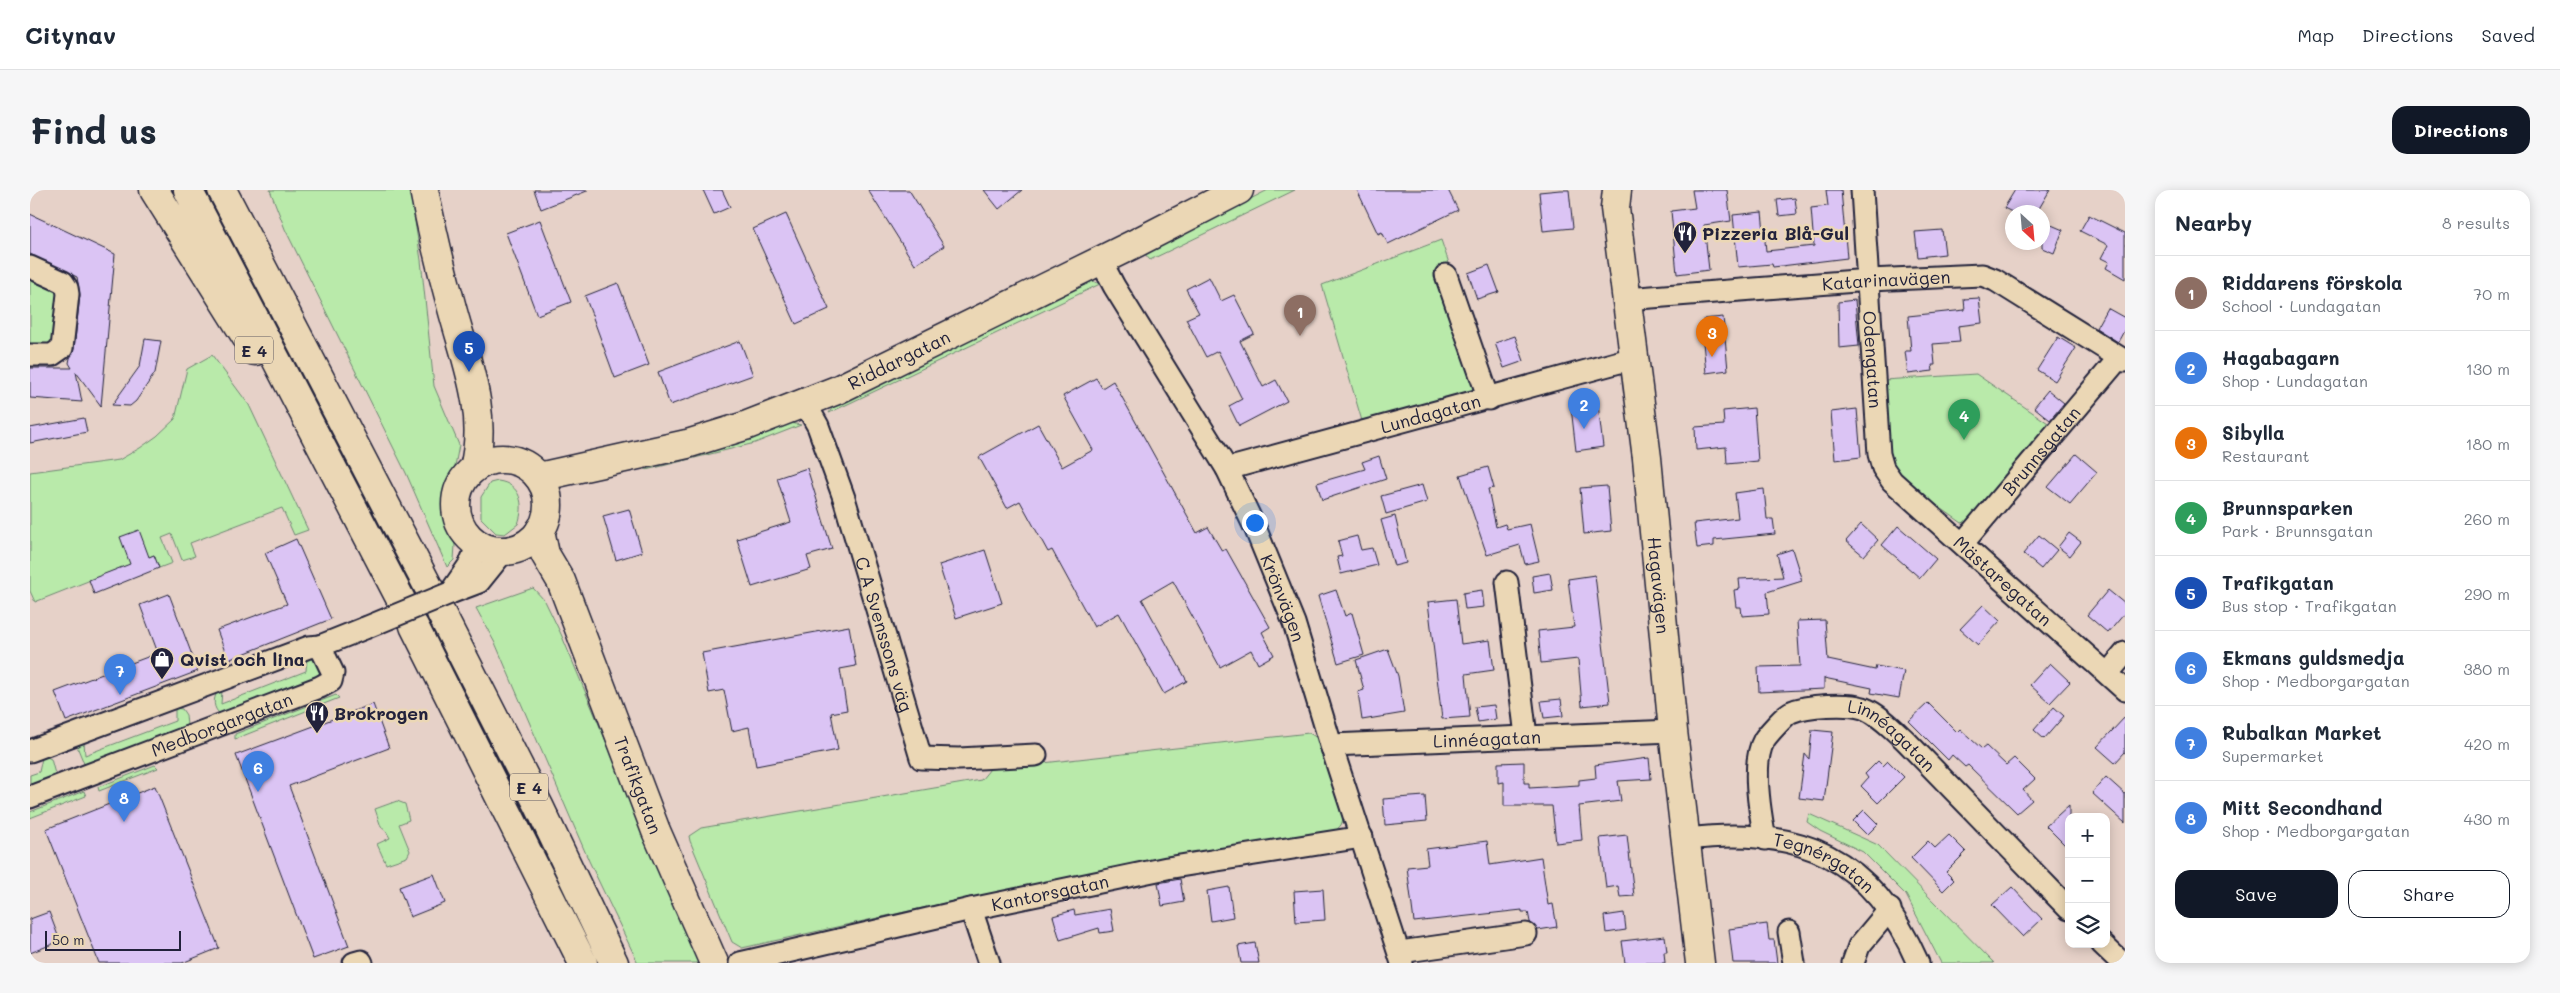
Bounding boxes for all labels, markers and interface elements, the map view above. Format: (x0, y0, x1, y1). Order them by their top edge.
text: Citynav (25, 19, 116, 50)
text: Map (2297, 23, 2334, 47)
text: Directions (2362, 23, 2454, 47)
text: Saved (2482, 23, 2535, 47)
button: Directions (2392, 106, 2530, 154)
text: Find us (30, 107, 157, 153)
north arrow (2005, 205, 2050, 250)
text: Nearby (2175, 209, 2252, 236)
text: 8 results (2442, 212, 2510, 233)
restaurant icon: Pizzeria Blå-Gul (1672, 220, 1698, 254)
place label: Pizzeria Blå-Gul (1702, 221, 1849, 245)
street label: Katarinavägen (1821, 264, 1951, 296)
text: Riddarens förskola (2222, 270, 2403, 295)
text: 1 (2187, 283, 2195, 304)
text: 70 m (2473, 283, 2510, 304)
pin: 1 (1284, 295, 1316, 336)
text: School · Lundagatan (2222, 295, 2381, 316)
street label: Odengatan (1858, 310, 1888, 409)
pin: 3 (1696, 316, 1728, 357)
street label: Riddargatan (844, 324, 954, 395)
pin: 5 (453, 331, 485, 372)
road number: E 4 (235, 336, 273, 364)
text: Hagabagarn (2222, 345, 2340, 370)
text: 2 (2187, 358, 2195, 379)
text: 130 m (2466, 358, 2510, 379)
text: Shop · Lundagatan (2222, 370, 2368, 391)
street label: Lundagatan (1378, 388, 1483, 439)
pin: 2 (1568, 388, 1600, 429)
pin: 4 (1948, 399, 1980, 440)
street label: Brunnsgatan (1996, 401, 2086, 500)
text: Sibylla (2222, 420, 2285, 445)
text: 3 (2186, 433, 2196, 454)
text: 180 m (2465, 433, 2510, 454)
text: Restaurant (2222, 445, 2310, 466)
text: Brunnsparken (2222, 495, 2353, 520)
text: 4 (2186, 508, 2196, 529)
text: 260 m (2464, 508, 2510, 529)
your location (1242, 510, 1268, 536)
text: Park · Brunnsgatan (2222, 520, 2373, 541)
street label: Mästaregatan (1949, 530, 2057, 631)
street label: Hagavägen (1643, 536, 1676, 635)
street label: Krönvägen (1255, 551, 1311, 645)
street label: C A Svenssons väg (850, 554, 919, 715)
text: Trafikgatan (2222, 570, 2334, 595)
text: 5 (2186, 583, 2196, 604)
text: 290 m (2464, 583, 2510, 604)
text: Bus stop · Trafikgatan (2222, 595, 2397, 616)
text: Ekmans guldsmedja (2222, 645, 2405, 670)
shop icon: Qvist och lina (149, 646, 175, 680)
place label: Qvist och lina (180, 647, 305, 671)
pin: 7 (104, 654, 136, 695)
text: 6 (2186, 658, 2196, 679)
text: 380 m (2463, 658, 2510, 679)
text: Shop · Medborgargatan (2222, 670, 2410, 691)
street label: Medborgargatan (147, 687, 296, 762)
street label: Linnéagatan (1846, 694, 1941, 777)
restaurant icon: Brokrogen (304, 700, 330, 734)
place label: Brokrogen (334, 701, 428, 725)
text: Rubalkan Market (2222, 720, 2382, 745)
street label: Linnéagatan (1432, 724, 1541, 753)
street label: Trafikgatan (609, 732, 668, 837)
text: 7 (2187, 733, 2195, 754)
text: 420 m (2464, 733, 2510, 754)
text: Supermarket (2222, 745, 2324, 766)
pin: 6 (242, 751, 274, 792)
road number: E 4 (510, 774, 548, 800)
pin: 8 (108, 781, 140, 822)
text: Mitt Secondhand (2222, 795, 2382, 820)
text: 8 (2186, 808, 2196, 829)
text: 430 m (2463, 808, 2510, 829)
map controls (2065, 813, 2110, 948)
button: + (2065, 813, 2110, 858)
text: Shop · Medborgargatan (2222, 820, 2410, 841)
street label: Tegnérgatan (1771, 827, 1880, 898)
button: − (2065, 858, 2110, 903)
street label: Kantorsgatan (989, 868, 1111, 916)
button: Save (2175, 870, 2338, 918)
button: Share (2348, 870, 2510, 918)
button: layers (2065, 903, 2110, 948)
scale bar (45, 928, 181, 951)
text: 50 m (52, 930, 84, 949)

